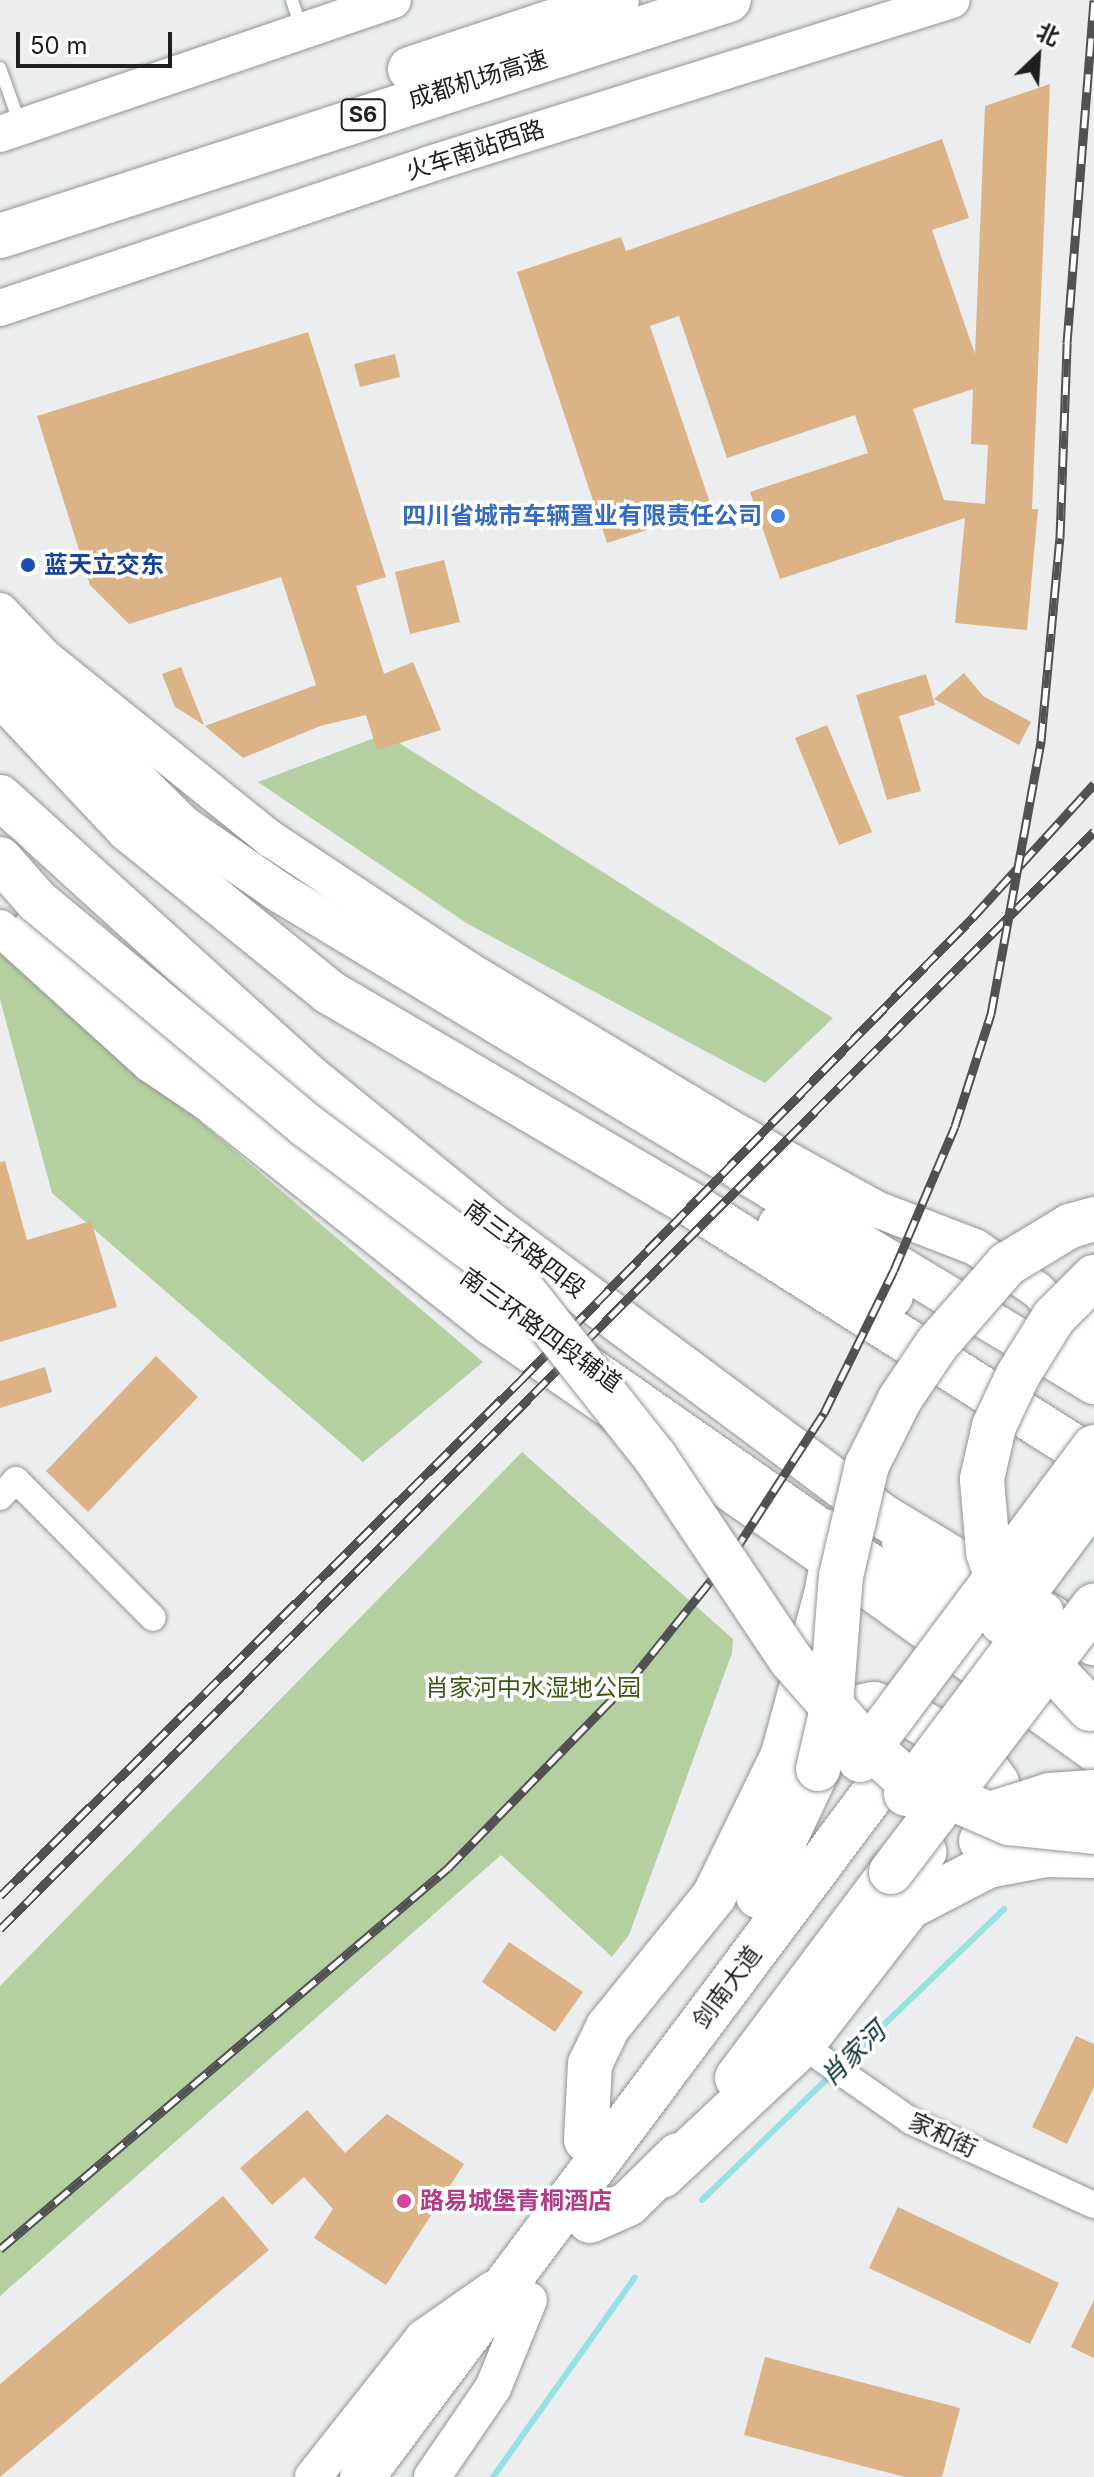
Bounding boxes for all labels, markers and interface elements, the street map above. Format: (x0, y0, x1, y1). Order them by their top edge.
scale bar (20, 16, 176, 66)
north arrow (998, 16, 1078, 96)
text: 北 (1033, 18, 1064, 51)
text: 50 m (30, 31, 88, 60)
street label: 成都机场高速 (405, 44, 551, 114)
road number: S6 (339, 97, 387, 133)
street label: 火车南站西路 (402, 114, 548, 186)
place label: 四川省城市车辆置业有限责任公司 (402, 502, 762, 530)
marker: 四川省城市车辆置业有限责任公司 (769, 507, 787, 525)
place label: 蓝天立交东 (44, 551, 164, 579)
marker: 蓝天立交东 (19, 556, 37, 574)
street label: 南三环路四段 (459, 1194, 591, 1304)
street label: 南三环路四段辅道 (455, 1262, 627, 1398)
park label: 肖家河中水湿地公园 (425, 1674, 641, 1702)
street label: 剑南大道 (687, 1940, 767, 2034)
water label: 肖家河 (814, 2016, 892, 2092)
street label: 家和街 (904, 2107, 982, 2163)
place label: 路易城堡青桐酒店 (420, 2187, 612, 2215)
marker: 路易城堡青桐酒店 (395, 2192, 413, 2210)

